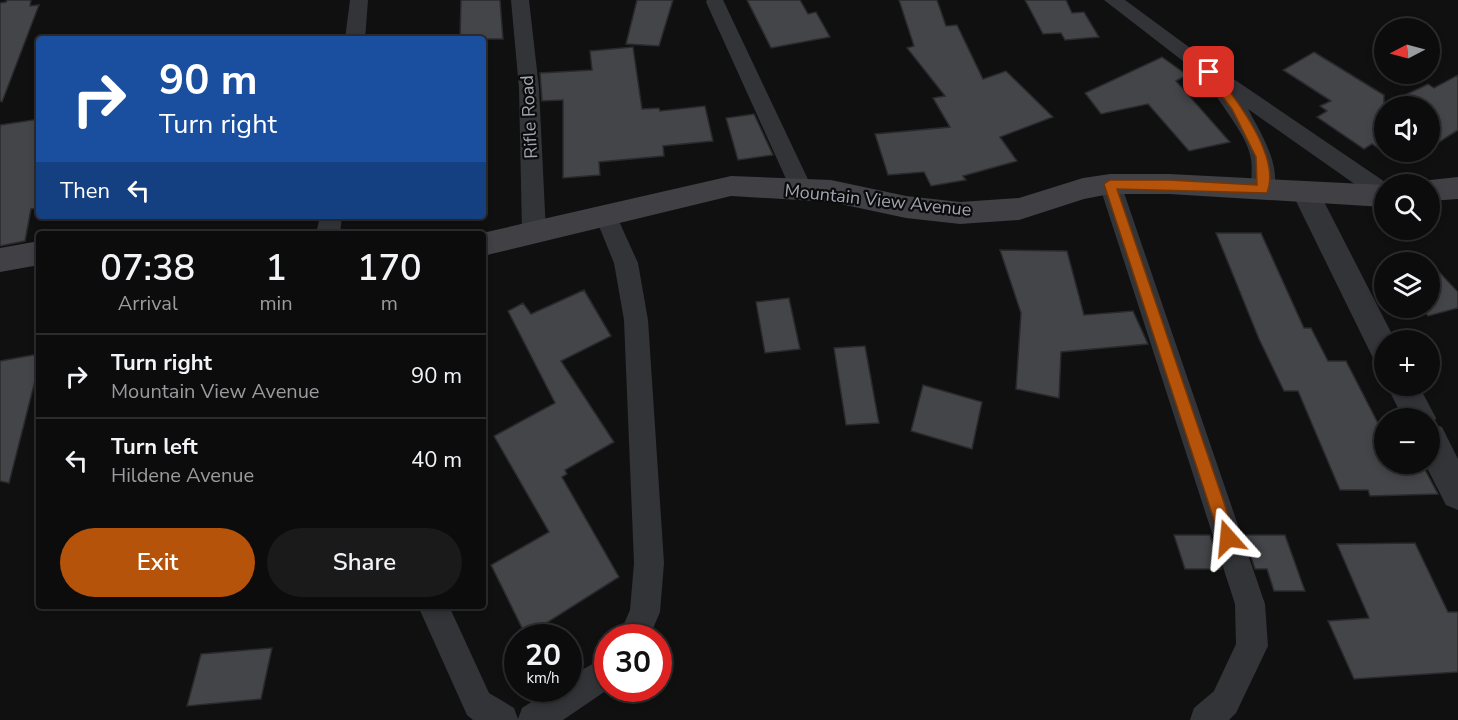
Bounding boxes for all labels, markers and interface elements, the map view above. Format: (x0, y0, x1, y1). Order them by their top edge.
north arrow (1374, 18, 1440, 84)
map controls (1374, 18, 1440, 474)
pin (1183, 46, 1234, 97)
text: 90 m (159, 52, 258, 109)
icon: arrive (1192, 55, 1225, 88)
icon: right (60, 60, 138, 138)
street label: Rifle Road (515, 75, 543, 159)
button: sound (1374, 96, 1440, 162)
text: Turn right (159, 106, 277, 143)
icon: left (122, 174, 155, 207)
button: search (1374, 174, 1440, 240)
text: Then (60, 176, 110, 206)
street label: Mountain View Avenue (783, 178, 973, 222)
text: 07:38 (100, 244, 195, 293)
text: 1 (265, 244, 287, 293)
text: 170 (357, 244, 422, 293)
button: layers (1374, 252, 1440, 318)
text: Arrival (118, 290, 178, 317)
text: min (260, 290, 293, 317)
text: m (381, 290, 398, 317)
button: + (1374, 330, 1440, 396)
text: Turn right (111, 348, 212, 378)
icon: right (60, 360, 93, 393)
text: 90 m (411, 361, 462, 391)
text: Mountain View Avenue (111, 378, 320, 405)
button: − (1374, 408, 1440, 474)
text: Turn left (111, 432, 198, 462)
icon: left (60, 444, 93, 477)
text: 40 m (411, 445, 462, 475)
text: Hildene Avenue (111, 462, 254, 489)
position arrow (1196, 506, 1260, 570)
button: Exit (60, 528, 255, 597)
button: Share (267, 528, 462, 597)
speed limit sign: 30 (594, 624, 672, 702)
text: 20 (525, 635, 561, 676)
text: km/h (526, 668, 560, 688)

